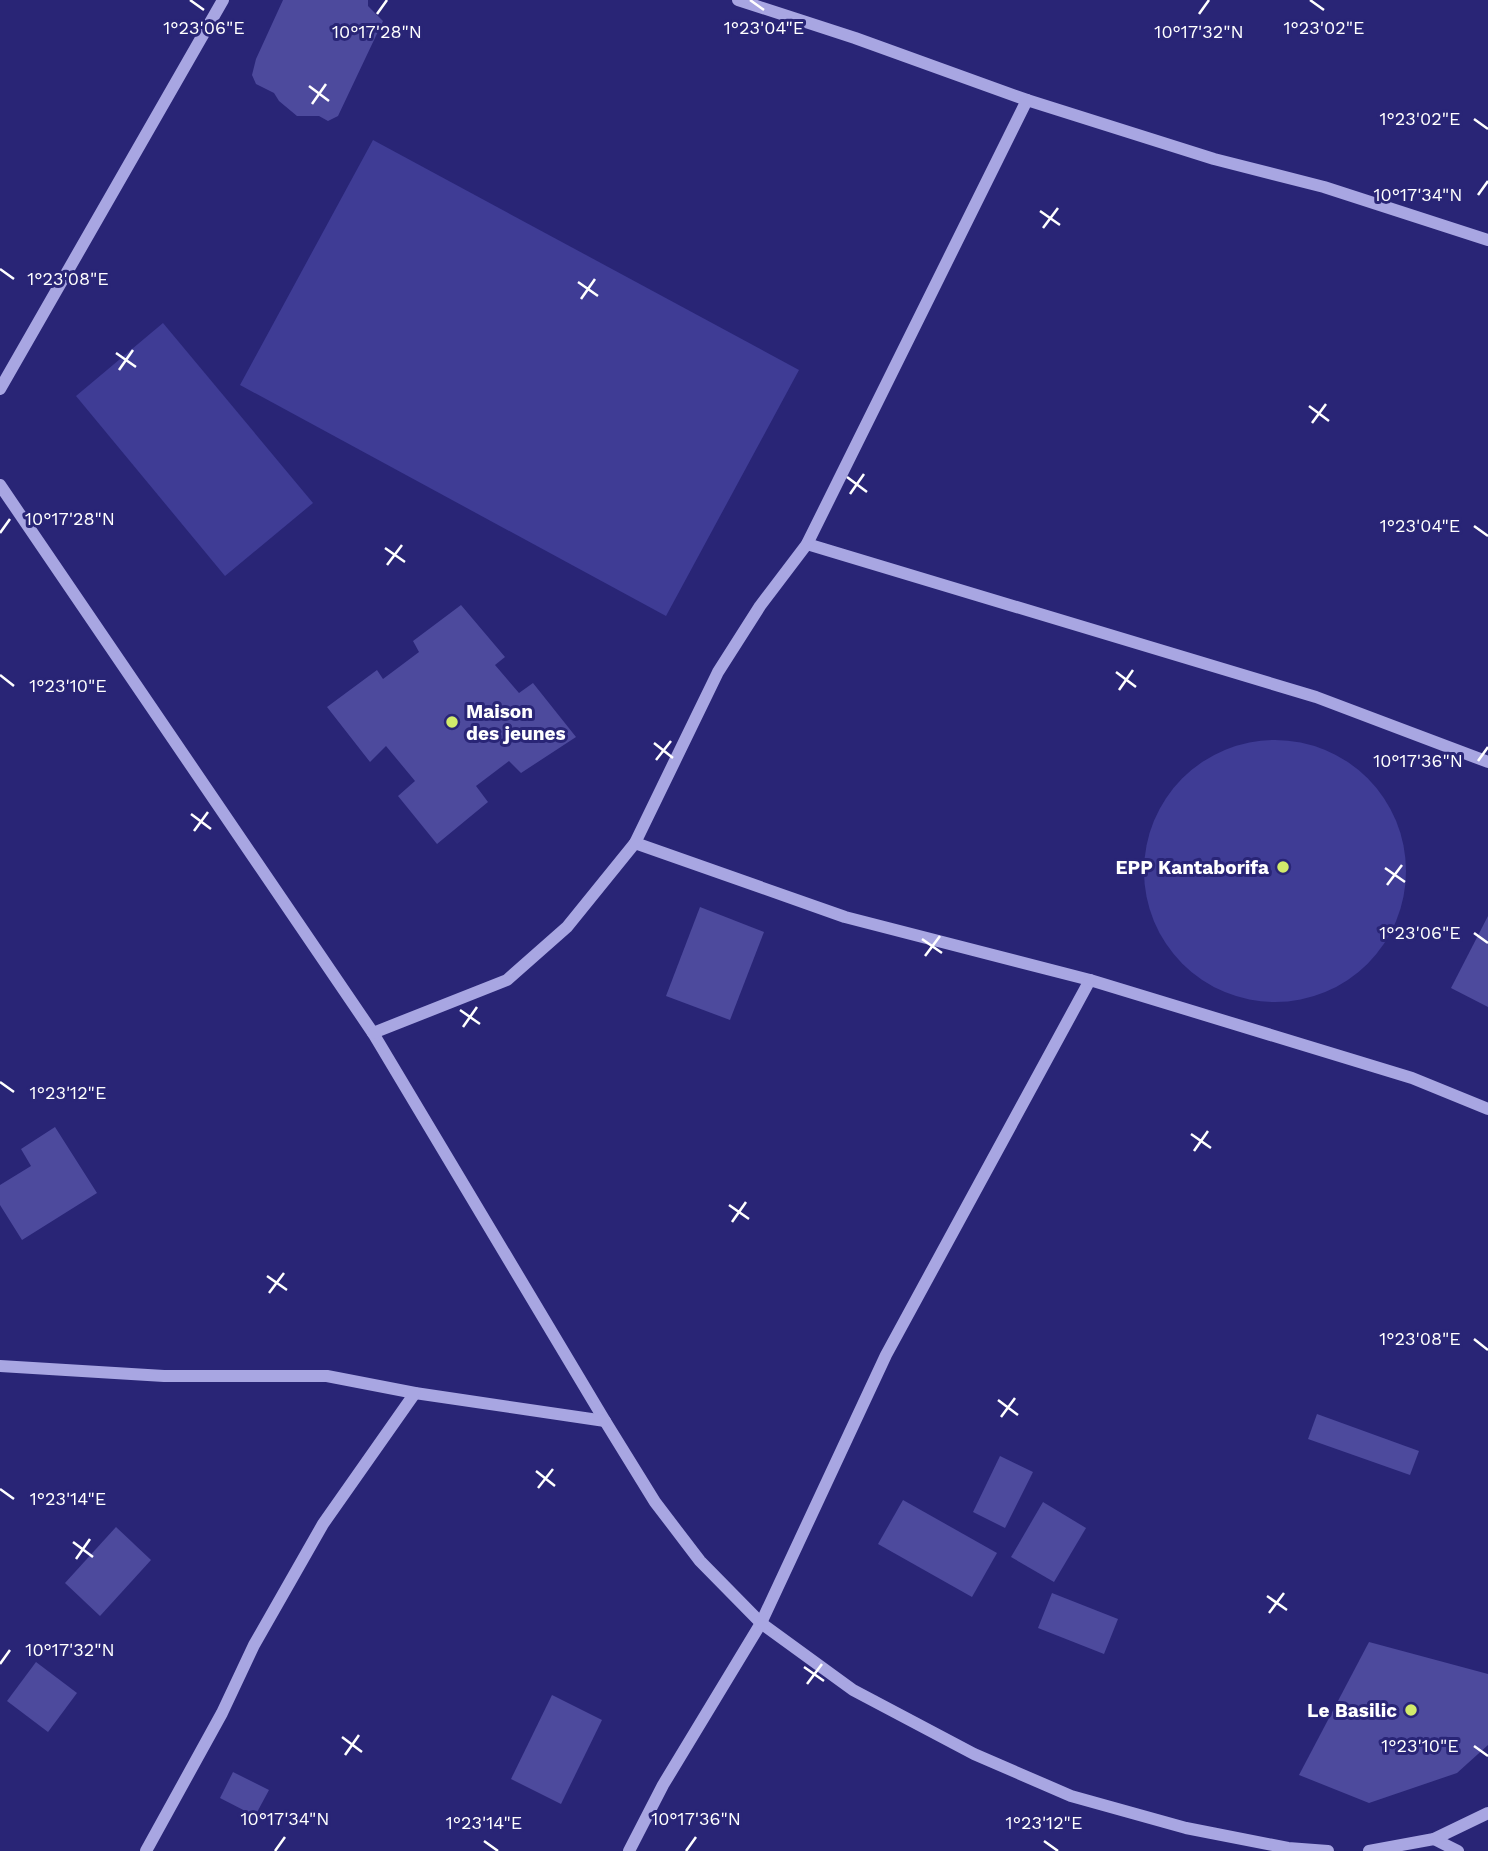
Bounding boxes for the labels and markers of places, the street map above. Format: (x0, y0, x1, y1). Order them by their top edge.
place label: Maison des jeunes (466, 700, 566, 745)
marker: Maison des jeunes (444, 714, 460, 730)
place label: EPP Kantaborifa (1115, 856, 1269, 879)
marker: EPP Kantaborifa (1275, 859, 1291, 875)
place label: Le Basilic (1307, 1699, 1397, 1722)
marker: Le Basilic (1403, 1702, 1419, 1718)

